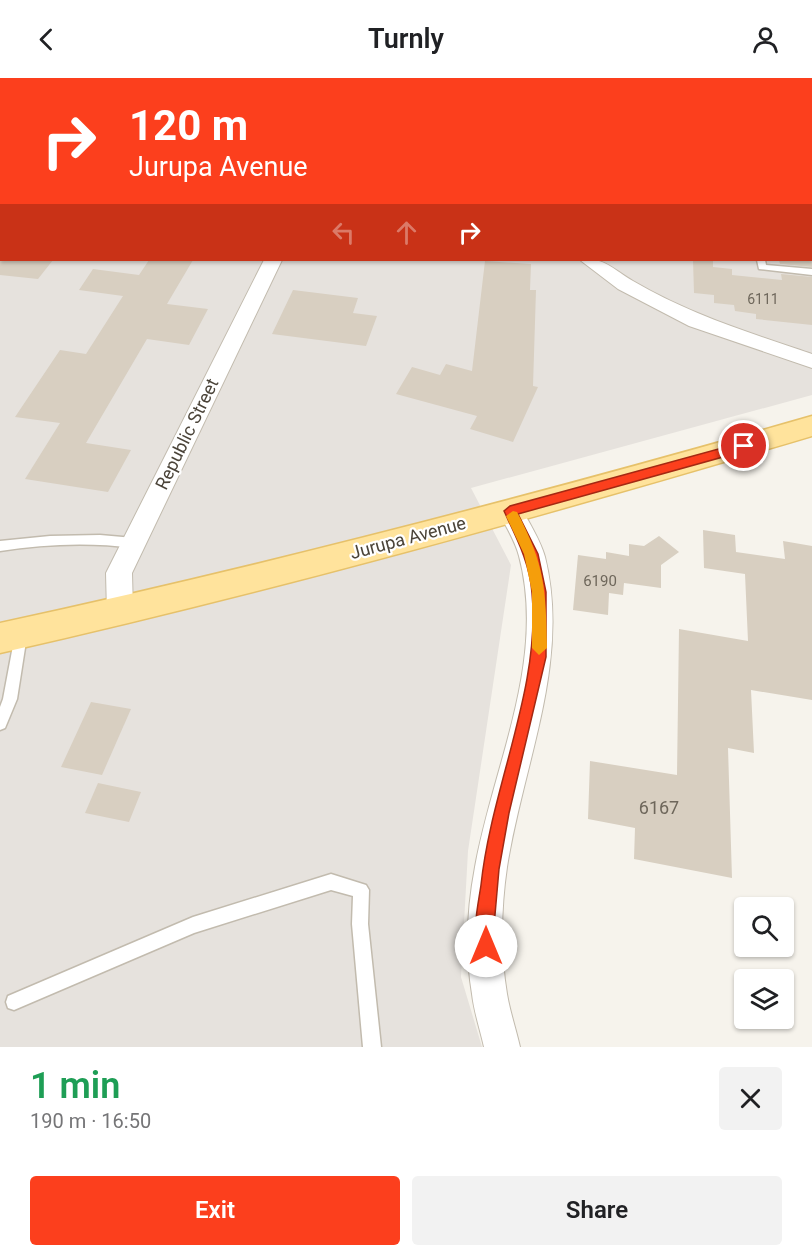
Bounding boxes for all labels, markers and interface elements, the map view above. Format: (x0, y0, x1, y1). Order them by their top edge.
icon: back (30, 23, 63, 56)
text: Turnly (368, 23, 444, 55)
icon: person (749, 23, 782, 56)
text: 120 m (129, 101, 248, 150)
icon: right (30, 102, 108, 180)
text: Jurupa Avenue (129, 151, 308, 183)
icon: left (327, 216, 360, 249)
icon: ahead (390, 216, 423, 249)
icon: right (453, 216, 486, 249)
house number: 6111 (747, 291, 779, 307)
street label: Republic Street (151, 375, 223, 493)
pin (718, 420, 769, 471)
icon: arrive (727, 429, 760, 462)
street label: Jurupa Avenue (348, 512, 468, 563)
house number: 6190 (583, 572, 617, 590)
house number: 6167 (639, 797, 679, 818)
map controls (734, 897, 794, 1029)
button: search (734, 897, 794, 957)
position arrow (454, 914, 518, 978)
button: layers (734, 969, 794, 1029)
text: 1 min (30, 1065, 120, 1107)
button: close (719, 1067, 782, 1130)
text: 190 m · 16:50 (30, 1109, 151, 1133)
button: Exit (30, 1176, 400, 1245)
button: Share (412, 1176, 782, 1245)

